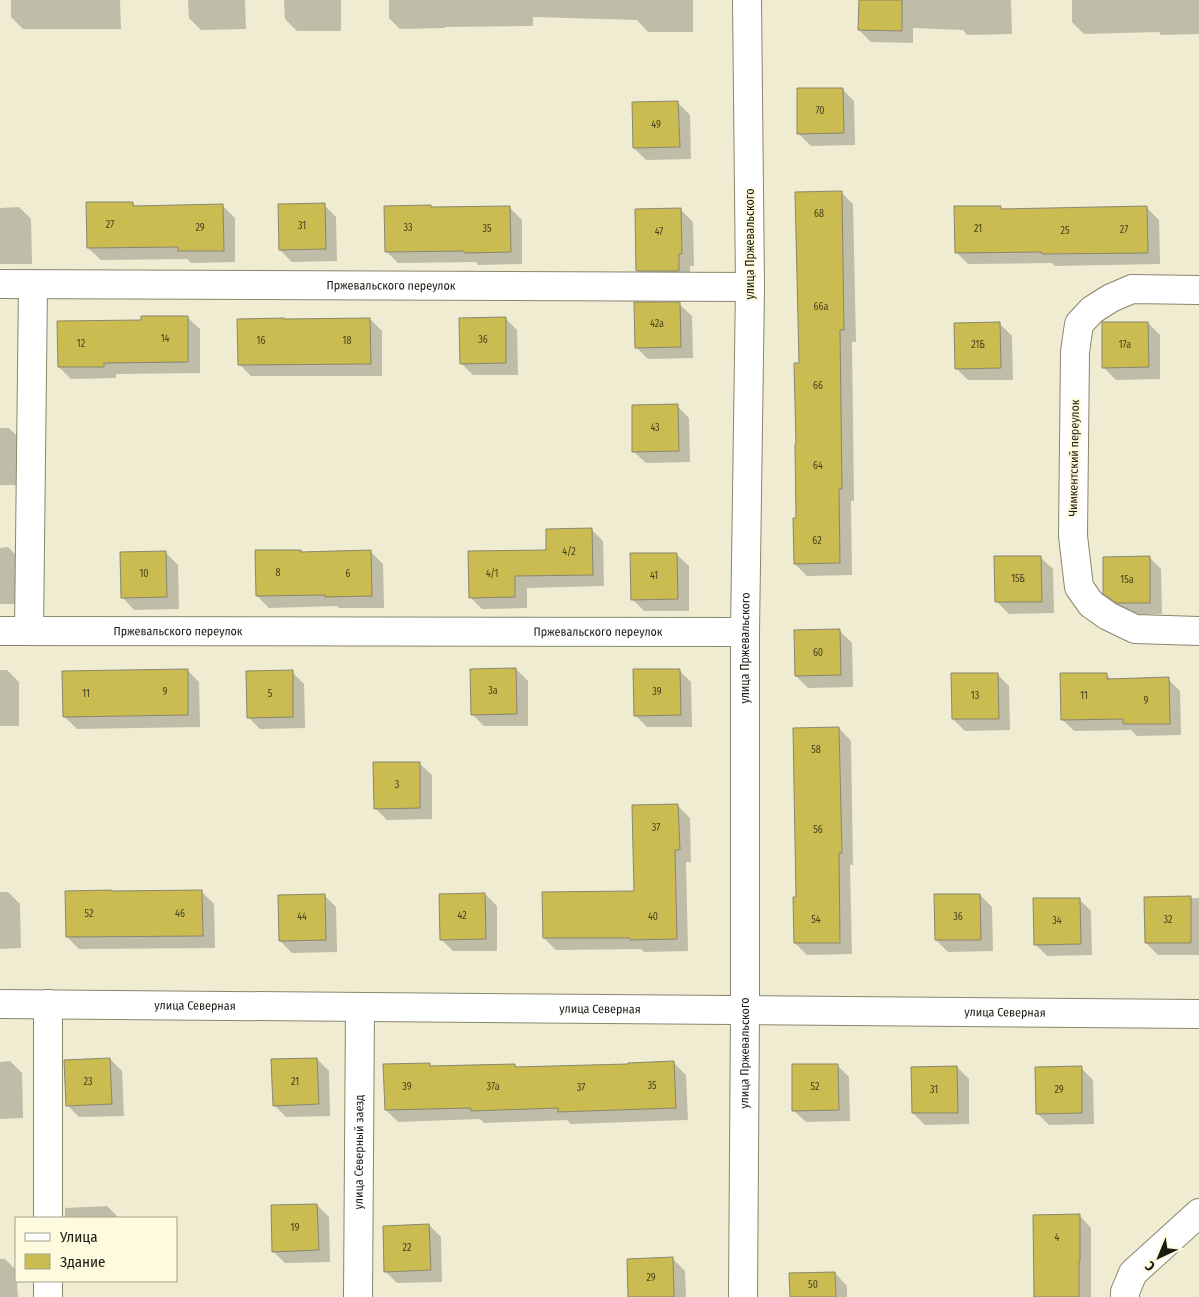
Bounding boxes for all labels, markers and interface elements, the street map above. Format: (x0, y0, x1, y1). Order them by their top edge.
house number: 70 (815, 105, 825, 117)
house number: 49 (651, 119, 661, 131)
street label: улица Пржевальского (743, 188, 757, 300)
house number: 68 (814, 208, 824, 220)
house number: 27 (106, 219, 114, 231)
house number: 31 (298, 220, 306, 232)
house number: 29 (195, 222, 205, 234)
house number: 33 (403, 222, 413, 234)
house number: 35 (482, 223, 492, 235)
house number: 21 (974, 223, 982, 235)
house number: 27 (1120, 224, 1128, 236)
house number: 25 (1061, 225, 1070, 237)
house number: 47 (655, 226, 663, 238)
street label: Пржевальского переулок (326, 278, 456, 293)
house number: 66а (814, 301, 829, 313)
house number: 42а (650, 318, 664, 330)
house number: 14 (161, 333, 170, 345)
house number: 36 (478, 334, 488, 346)
house number: 16 (257, 335, 265, 347)
house number: 18 (343, 335, 351, 347)
house number: 12 (77, 338, 86, 350)
house number: 21Б (971, 339, 985, 351)
house number: 17а (1119, 339, 1131, 351)
house number: 66 (813, 380, 823, 392)
street label: Чимкентский переулок (1066, 399, 1082, 517)
house number: 43 (650, 422, 660, 434)
house number: 64 (813, 460, 823, 472)
house number: 62 (812, 535, 822, 547)
house number: 4/2 (562, 546, 576, 558)
house number: 8 (276, 567, 281, 579)
house number: 10 (139, 568, 149, 580)
house number: 6 (346, 568, 351, 580)
house number: 4/1 (486, 568, 498, 580)
house number: 41 (650, 570, 658, 582)
house number: 15Б (1011, 573, 1025, 585)
house number: 15а (1120, 574, 1134, 586)
street label: улица Пржевальского (738, 592, 753, 704)
street label: Пржевальского переулок (113, 624, 243, 638)
street label: Пржевальского переулок (533, 625, 663, 639)
house number: 60 (813, 647, 823, 659)
house number: 3а (488, 685, 498, 697)
house number: 9 (163, 686, 168, 698)
house number: 39 (652, 686, 662, 698)
house number: 11 (82, 688, 90, 700)
house number: 5 (268, 688, 273, 700)
house number: 13 (971, 690, 980, 702)
house number: 11 (1080, 690, 1088, 702)
house number: 9 (1144, 695, 1149, 707)
house number: 58 (811, 744, 821, 756)
house number: 3 (395, 779, 400, 791)
house number: 37 (652, 822, 660, 834)
house number: 56 (813, 824, 823, 836)
house number: 52 (85, 908, 94, 920)
house number: 46 (175, 908, 185, 920)
house number: 42 (457, 910, 467, 922)
house number: 44 (297, 911, 307, 923)
house number: 40 (648, 911, 658, 923)
house number: 36 (953, 911, 963, 923)
house number: 54 (811, 914, 821, 926)
house number: 32 (1164, 914, 1173, 926)
house number: 34 (1052, 915, 1062, 927)
street label: улица Пржевальского (737, 997, 752, 1109)
street label: улица Северная (154, 998, 236, 1013)
street label: улица Северная (559, 1002, 641, 1016)
street label: улица Северная (964, 1005, 1046, 1020)
house number: 23 (84, 1076, 93, 1088)
house number: 21 (291, 1076, 299, 1088)
house number: 35 (647, 1080, 657, 1092)
house number: 39 (402, 1081, 412, 1093)
house number: 37а (486, 1081, 500, 1093)
house number: 52 (811, 1081, 820, 1093)
house number: 37 (577, 1082, 585, 1094)
house number: 31 (930, 1084, 938, 1096)
house number: 29 (1054, 1084, 1064, 1096)
street label: улица Северный заезд (352, 1095, 366, 1209)
legend (15, 1217, 178, 1282)
house number: 19 (291, 1222, 300, 1234)
text: Улица (59, 1228, 98, 1246)
house number: 4 (1055, 1232, 1060, 1244)
north arrow (1134, 1232, 1184, 1282)
house number: 22 (403, 1242, 412, 1254)
text: Здание (60, 1253, 106, 1271)
text: С (1141, 1257, 1159, 1275)
house number: 29 (646, 1272, 656, 1284)
house number: 50 (808, 1279, 818, 1291)

